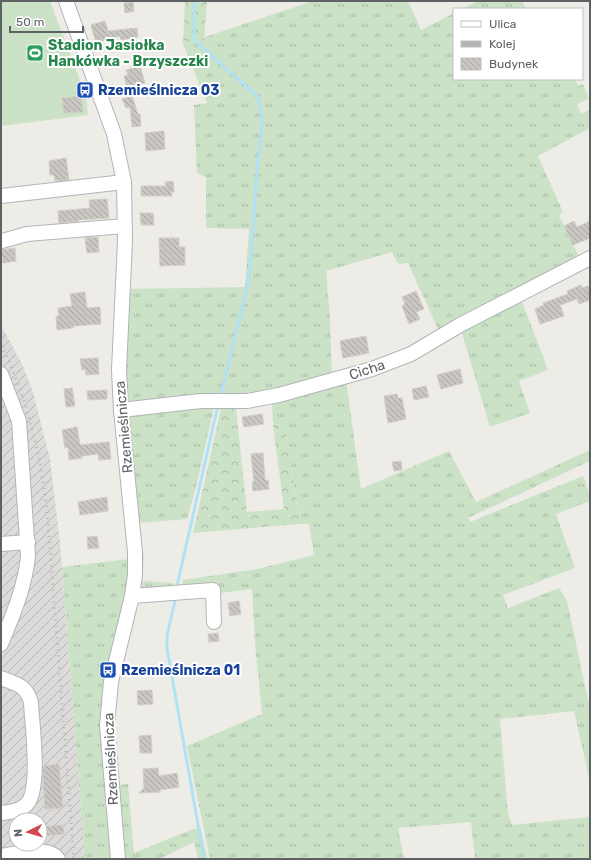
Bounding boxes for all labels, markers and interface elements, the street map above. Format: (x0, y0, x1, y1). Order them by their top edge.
scale bar (10, 8, 83, 34)
legend (453, 8, 583, 80)
text: 50 m (16, 15, 44, 29)
text: Ulica (489, 17, 516, 31)
place label: Stadion Jasiołka Hankówka - Brzyszczki (48, 37, 208, 70)
text: Kolej (489, 37, 515, 51)
sports icon: Stadion Jasiołka Hankówka - Brzyszczki (25, 43, 45, 63)
text: Budynek (489, 57, 539, 71)
bus stop icon: Rzemieślnicza 03 (75, 80, 95, 100)
place label: Rzemieślnicza 03 (98, 82, 220, 99)
street label: Cicha (347, 356, 387, 384)
street label: Rzemieślnicza (111, 380, 137, 474)
bus stop icon: Rzemieślnicza 01 (98, 660, 118, 680)
place label: Rzemieślnicza 01 (121, 662, 240, 679)
street label: Rzemieślnicza (100, 712, 122, 806)
north arrow (8, 812, 48, 852)
text: N (12, 828, 25, 837)

